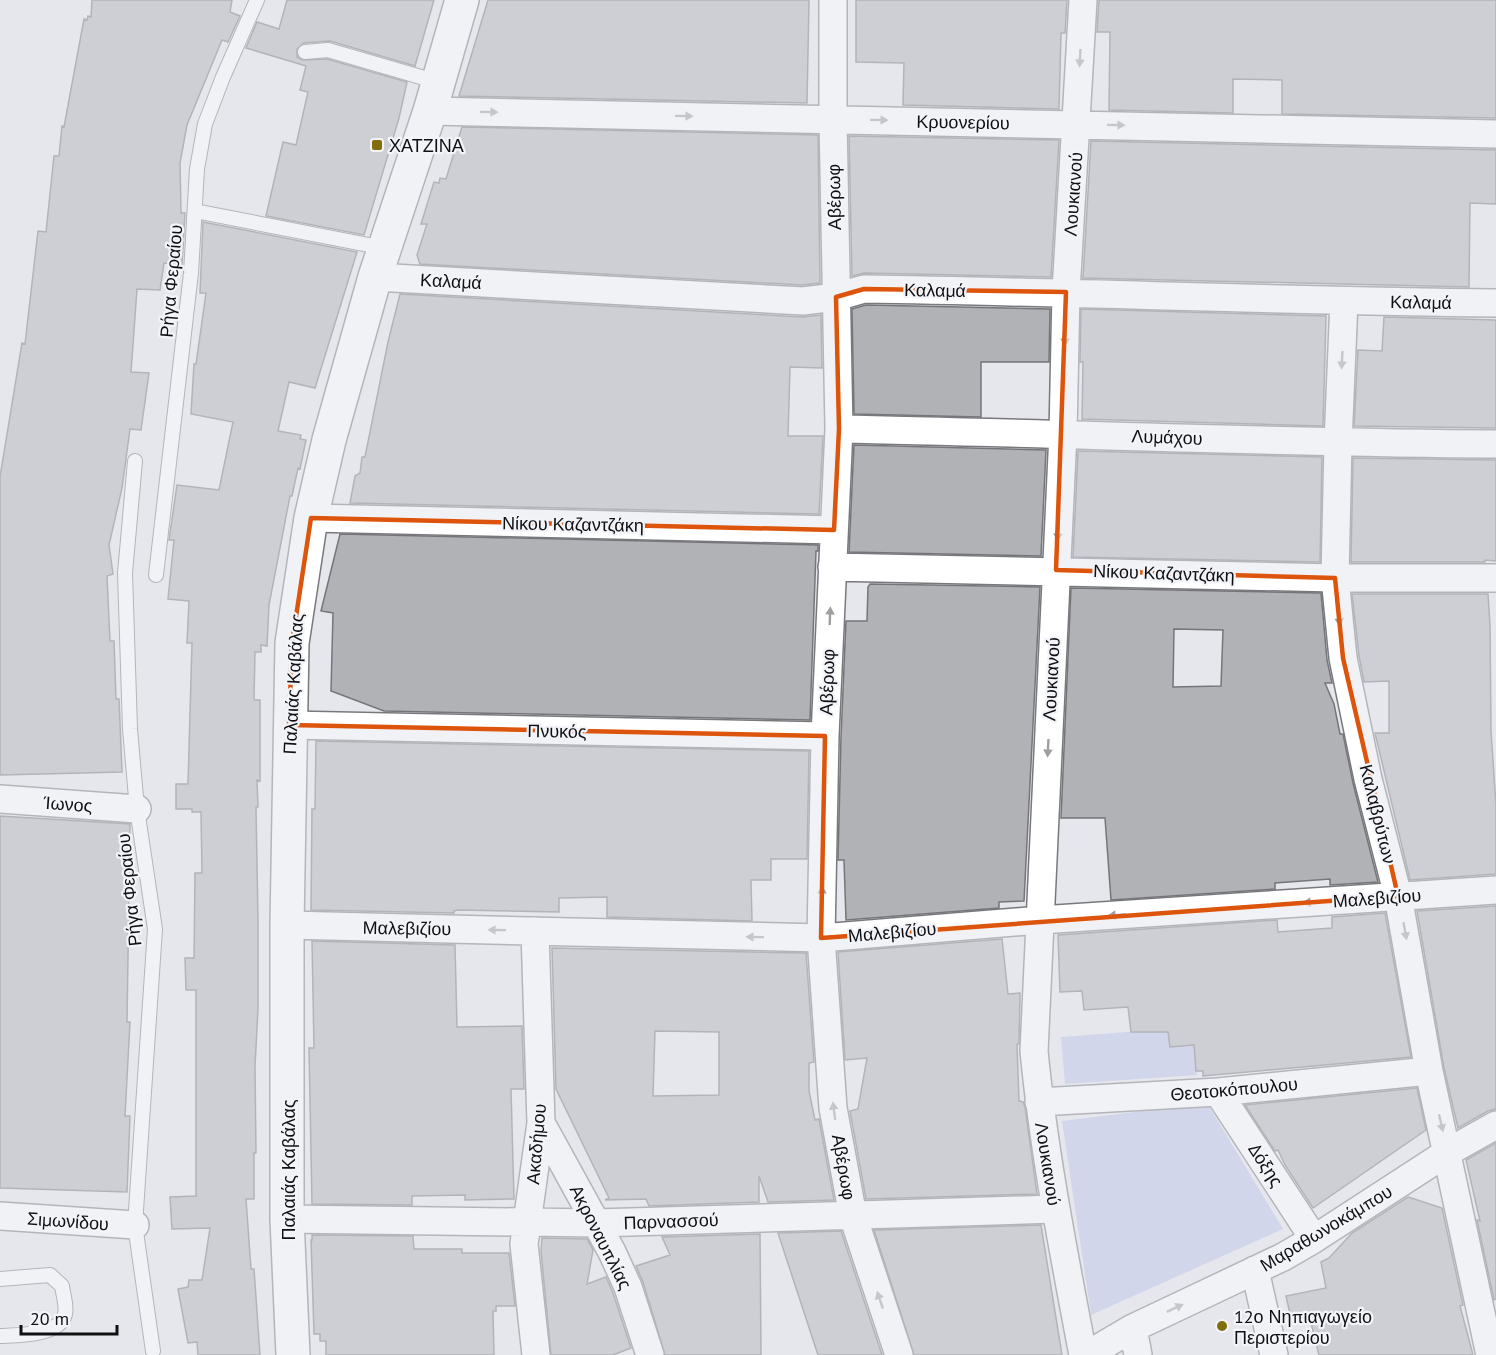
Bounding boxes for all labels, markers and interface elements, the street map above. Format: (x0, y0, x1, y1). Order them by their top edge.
one-way arrow (1076, 49, 1085, 68)
one-way arrow (479, 107, 498, 117)
street label: Κρυονερίου (916, 110, 1010, 134)
one-way arrow (674, 111, 693, 121)
one-way arrow (869, 115, 888, 125)
one-way arrow (1106, 120, 1125, 130)
place label: ΧΑΤΖΙΝΑ (389, 134, 464, 157)
marker: ΧΑΤΖΙΝΑ (370, 138, 384, 152)
street label: Λουκιανού (1059, 151, 1087, 237)
street label: Αβέρωφ (822, 164, 846, 230)
street label: Ρήγα Φεραίου (155, 224, 187, 338)
street label: Καλαμά (420, 268, 482, 294)
street label: Καλαμά (904, 278, 966, 302)
street label: Καλαμά (1390, 290, 1452, 314)
one-way arrow (1060, 327, 1070, 346)
one-way arrow (1337, 350, 1346, 369)
street label: Λυμάχου (1131, 424, 1203, 450)
street label: Νίκου Καζαντζάκη (502, 511, 644, 537)
one-way arrow (1054, 522, 1063, 541)
street label: Νίκου Καζαντζάκη (1093, 559, 1235, 587)
one-way arrow (825, 607, 834, 626)
one-way arrow (1334, 608, 1344, 627)
street label: Παλαιάς Καβάλας (278, 613, 308, 755)
street label: Λουκιανού (1037, 636, 1065, 722)
street label: Αβέρωφ (814, 648, 840, 716)
street label: Πνυκός (527, 719, 587, 743)
one-way arrow (1043, 738, 1052, 757)
street label: Καλαβρύτων (1355, 762, 1401, 866)
street label: Ίωνος (42, 791, 93, 817)
street label: Ρήγα Φεραίου (112, 833, 146, 947)
street label: Μαλεβιζίου (1332, 883, 1422, 913)
one-way arrow (817, 886, 827, 905)
one-way arrow (1302, 897, 1321, 906)
one-way arrow (1108, 910, 1127, 919)
street label: Μαλεβιζίου (363, 916, 451, 940)
street label: Μαλεβιζίου (847, 917, 937, 947)
one-way arrow (1400, 922, 1409, 941)
one-way arrow (488, 925, 507, 935)
one-way arrow (746, 932, 765, 941)
street label: Θεοτοκόπουλου (1169, 1072, 1299, 1106)
street label: Παλαιάς Καβάλας (277, 1099, 300, 1241)
one-way arrow (830, 1101, 839, 1120)
street label: Ακαδήμου (521, 1103, 551, 1185)
one-way arrow (1437, 1114, 1446, 1133)
street label: Λουκιανού (1030, 1121, 1066, 1207)
street label: Αβέρωφ (827, 1132, 861, 1202)
street label: Δόξης (1244, 1139, 1289, 1191)
street label: Μαραθωνοκάμπου (1256, 1179, 1396, 1277)
street label: Ακροναυπλίας (565, 1181, 637, 1294)
street label: Σιμωνίδου (26, 1207, 110, 1235)
street label: Παρνασσού (623, 1208, 719, 1234)
one-way arrow (875, 1291, 885, 1309)
scale bar (21, 1298, 117, 1336)
one-way arrow (1167, 1303, 1185, 1313)
place label: 12ο Νηπιαγωγείο Περιστερίου (1234, 1305, 1372, 1349)
text: 20 m (30, 1307, 69, 1330)
marker: 12ο Νηπιαγωγείο Περιστερίου (1215, 1319, 1229, 1333)

